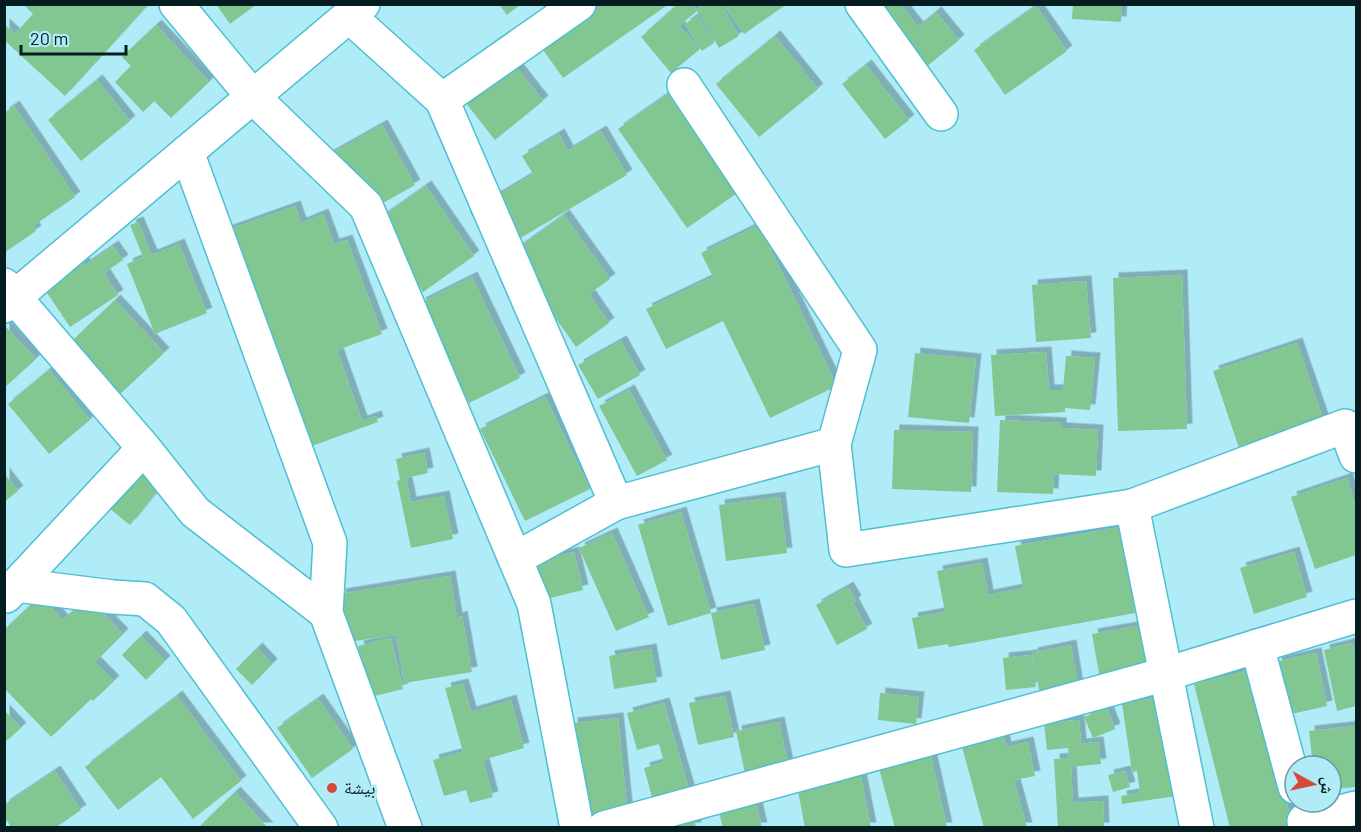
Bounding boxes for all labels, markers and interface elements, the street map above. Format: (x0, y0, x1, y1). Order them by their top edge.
scale bar (21, 18, 126, 56)
text: 20 m (30, 27, 68, 49)
north arrow (1283, 754, 1343, 814)
place label: بيشة (344, 776, 376, 799)
text: ش (1317, 776, 1339, 796)
marker: بيشة (325, 781, 339, 795)

